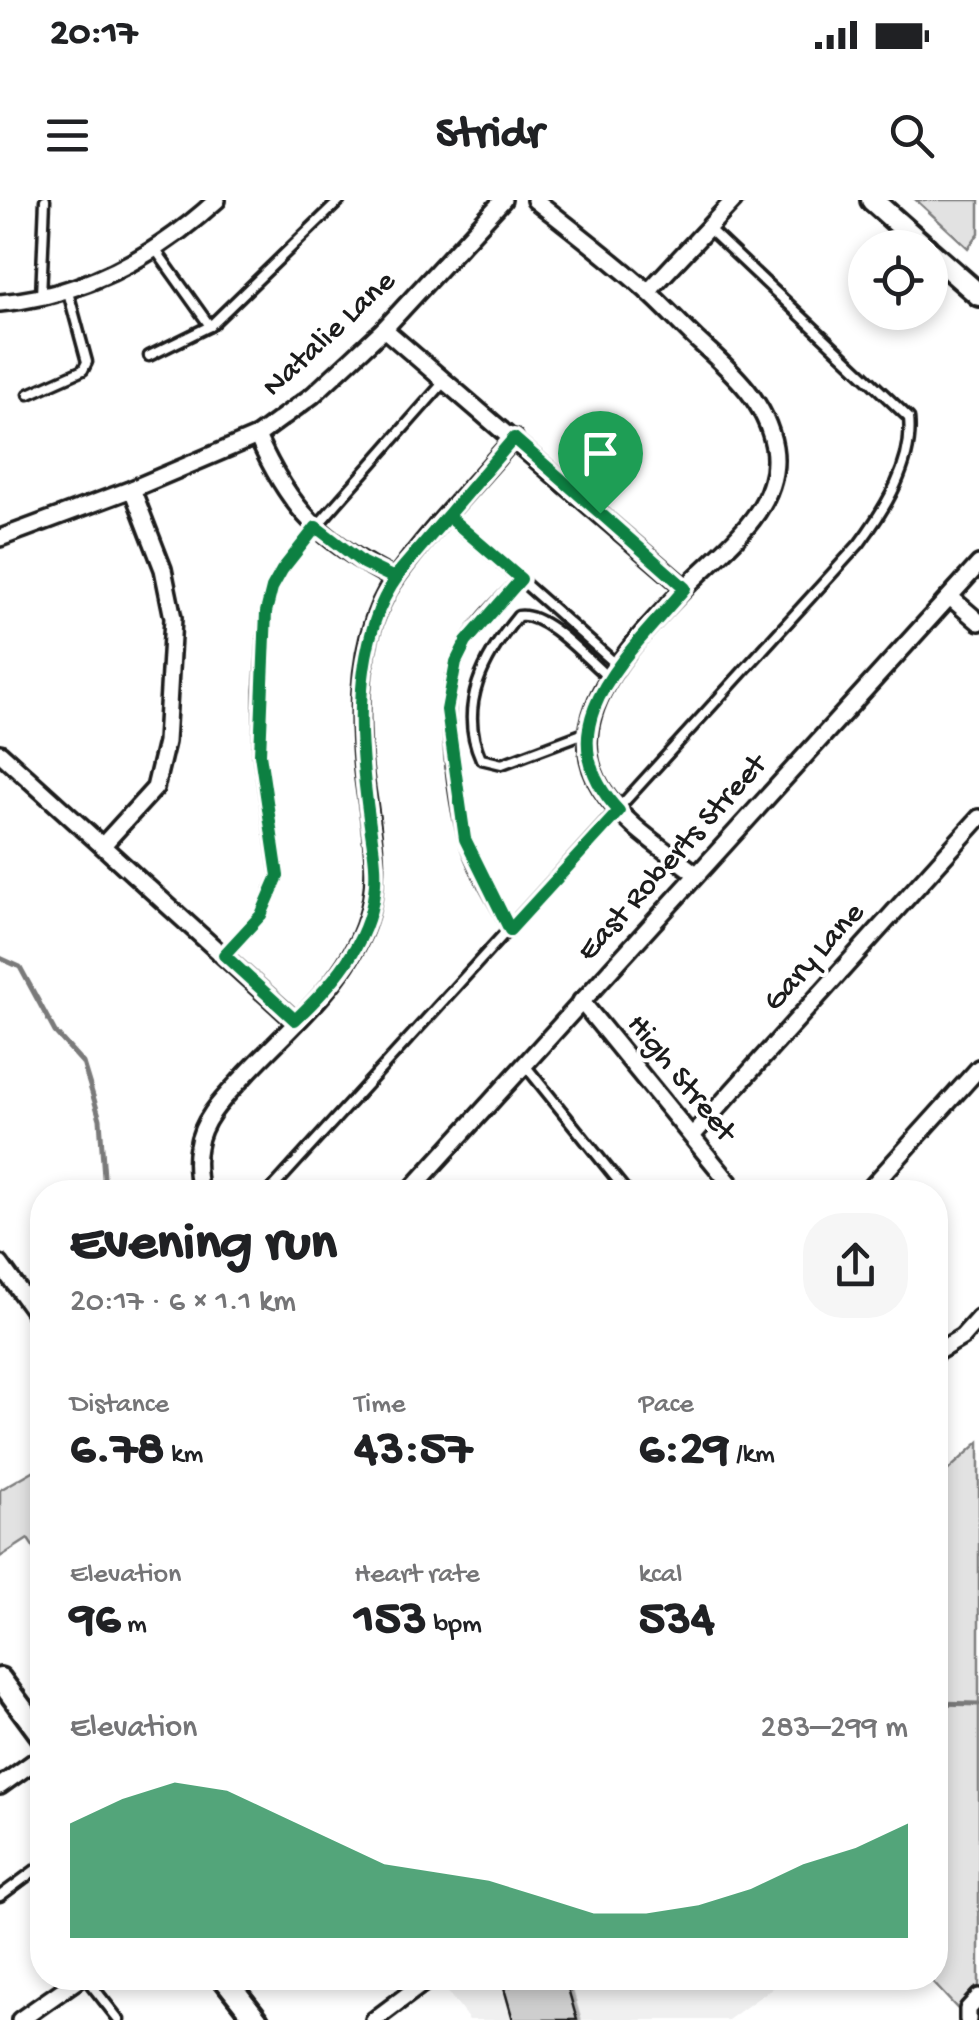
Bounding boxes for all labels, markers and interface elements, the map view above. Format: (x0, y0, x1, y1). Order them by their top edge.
text: 20:17 (50, 13, 137, 57)
icon: menu (40, 108, 95, 163)
icon: search (884, 108, 939, 163)
text: Stridr (436, 109, 543, 162)
map controls (848, 230, 948, 330)
button: locate (848, 230, 948, 330)
street label: Natalie Lane (255, 263, 405, 406)
pin (558, 411, 643, 514)
icon: arrive (573, 426, 628, 481)
street label: East Roberts Street (570, 745, 778, 971)
street label: Gary Lane (756, 895, 874, 1020)
street label: High Street (617, 1007, 745, 1153)
button: share (803, 1213, 908, 1318)
text: Evening run (70, 1214, 337, 1278)
text: 20:17 · 6 × 1.1 km (70, 1284, 296, 1322)
text: Distance (70, 1389, 169, 1422)
text: Time (354, 1389, 406, 1422)
text: Pace (639, 1389, 694, 1422)
text: 6.78 (70, 1422, 164, 1481)
text: 43:57 (354, 1422, 472, 1481)
text: 6:29 (639, 1422, 729, 1481)
text: km (164, 1439, 203, 1472)
text: /km (729, 1439, 775, 1472)
text: Elevation (70, 1559, 181, 1592)
text: Heart rate (354, 1559, 480, 1592)
text: kcal (639, 1559, 682, 1592)
text: 96 (70, 1592, 120, 1651)
text: 153 (354, 1592, 427, 1651)
text: 534 (639, 1592, 715, 1651)
text: m (120, 1609, 147, 1642)
text: bpm (427, 1609, 482, 1642)
text: Elevation (70, 1710, 197, 1748)
text: 283–299 m (761, 1710, 908, 1748)

